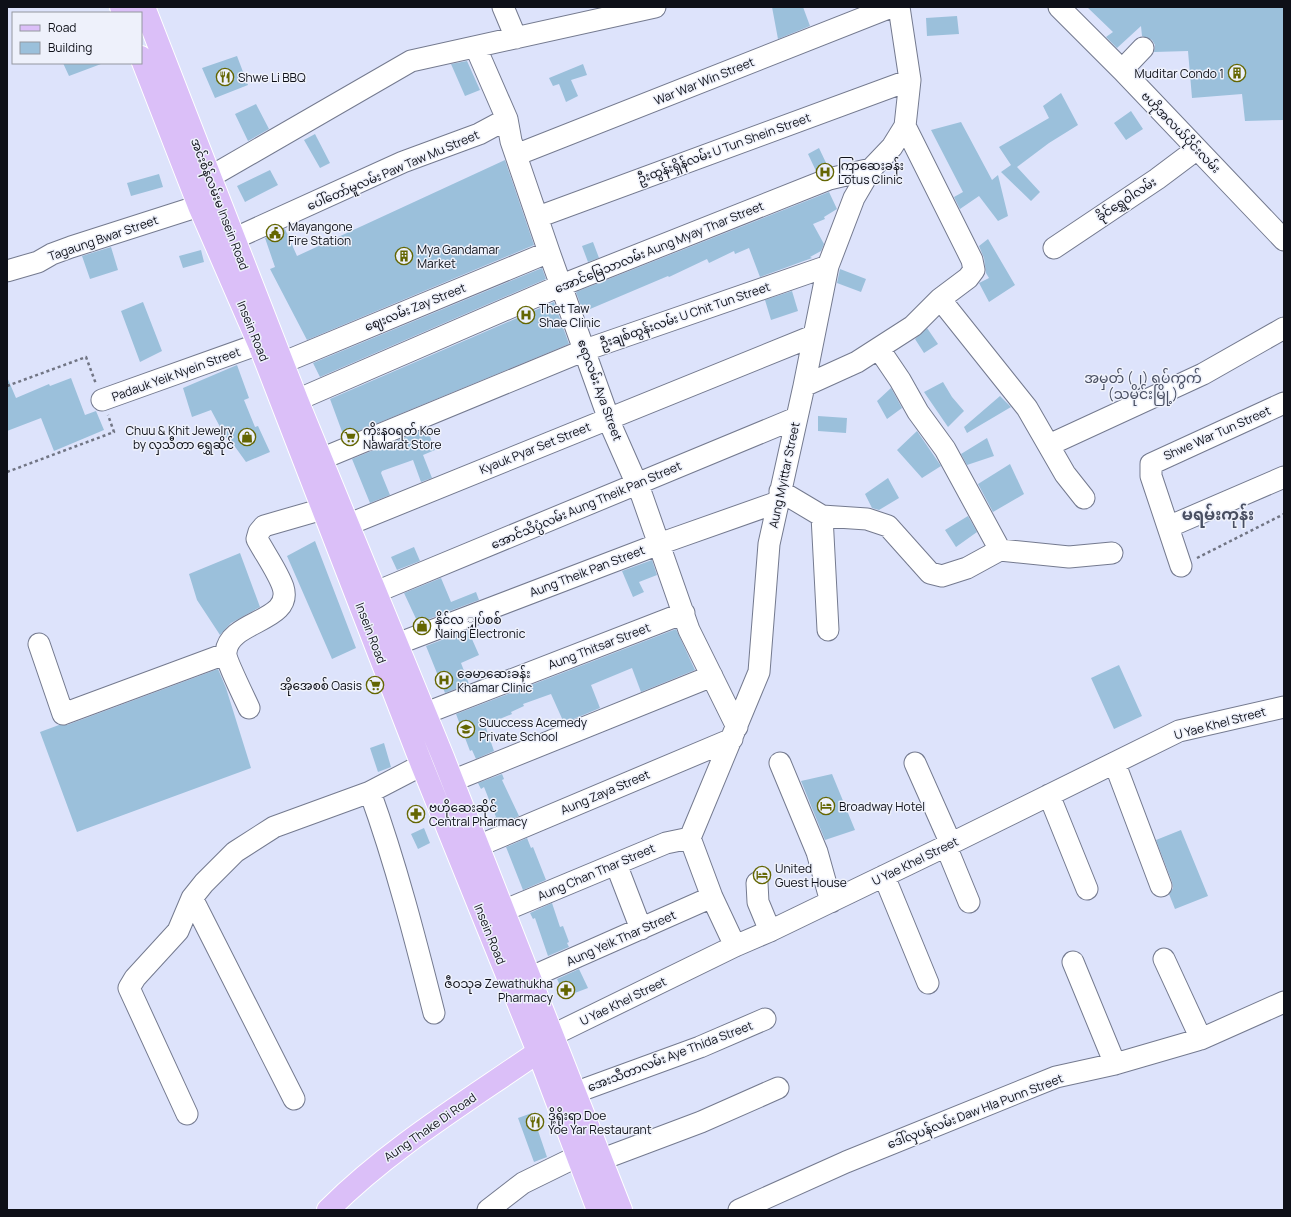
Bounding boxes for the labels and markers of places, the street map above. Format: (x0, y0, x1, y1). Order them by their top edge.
building icon: Muditar Condo 1 (1227, 63, 1247, 83)
place label: Muditar Condo 1 (1135, 65, 1224, 82)
restaurant icon: Shwe Li BBQ (215, 67, 235, 87)
place label: Shwe Li BBQ (238, 69, 306, 86)
place label: ကြာဆေးခန်း Lotus Clinic (838, 157, 904, 188)
hospital icon: ကြာဆေးခန်း Lotus Clinic (815, 162, 835, 182)
place label: Mayangone Fire Station (288, 218, 353, 249)
public building icon: Mayangone Fire Station (265, 223, 285, 243)
place label: Mya Gandamar Market (417, 241, 500, 272)
building icon: Mya Gandamar Market (394, 246, 414, 266)
place label: Thet Taw Shae Clinic (539, 300, 601, 331)
hospital icon: Thet Taw Shae Clinic (516, 305, 536, 325)
place label: Chuu & Khit Jewelry by လှသီတာ ရွှေဆိုင် (125, 422, 235, 455)
place label: ကိုးနဝရတ် Koe Nawarat Store (363, 422, 441, 453)
shop icon: Chuu & Khit Jewelry by လှသီတာ ရွှေဆိုင် (237, 427, 257, 447)
supermarket icon: ကိုးနဝရတ် Koe Nawarat Store (340, 427, 360, 447)
place label: နိုင်လ ျှပ်စစ် Naing Electronic (435, 611, 526, 642)
shop icon: နိုင်လ ျှပ်စစ် Naing Electronic (412, 616, 432, 636)
place label: ခေမာဆေးခန်း Khamar Clinic (457, 665, 533, 696)
hospital icon: ခေမာဆေးခန်း Khamar Clinic (434, 670, 454, 690)
supermarket icon: အိုအေစစ် Oasis (365, 675, 385, 695)
place label: အိုအေစစ် Oasis (280, 677, 362, 696)
place label: Suuccess Acemedy Private School (479, 714, 588, 745)
school or university icon: Suuccess Acemedy Private School (456, 719, 476, 739)
hotel icon: Broadway Hotel (816, 796, 836, 816)
place label: Broadway Hotel (839, 798, 925, 815)
place label: ဗဟိုဆေးဆိုင် Central Pharmacy (429, 799, 528, 830)
pharmacy icon: ဗဟိုဆေးဆိုင် Central Pharmacy (406, 804, 426, 824)
place label: United Guest House (775, 860, 847, 891)
hotel icon: United Guest House (752, 865, 772, 885)
place label: ဇီဝသုခ Zewathukha Pharmacy (444, 975, 554, 1006)
pharmacy icon: ဇီဝသုခ Zewathukha Pharmacy (556, 980, 576, 1000)
place label: ဒို့ရိုးရာ Doe Yoe Yar Restaurant (548, 1107, 652, 1138)
restaurant icon: ဒို့ရိုးရာ Doe Yoe Yar Restaurant (525, 1112, 545, 1132)

